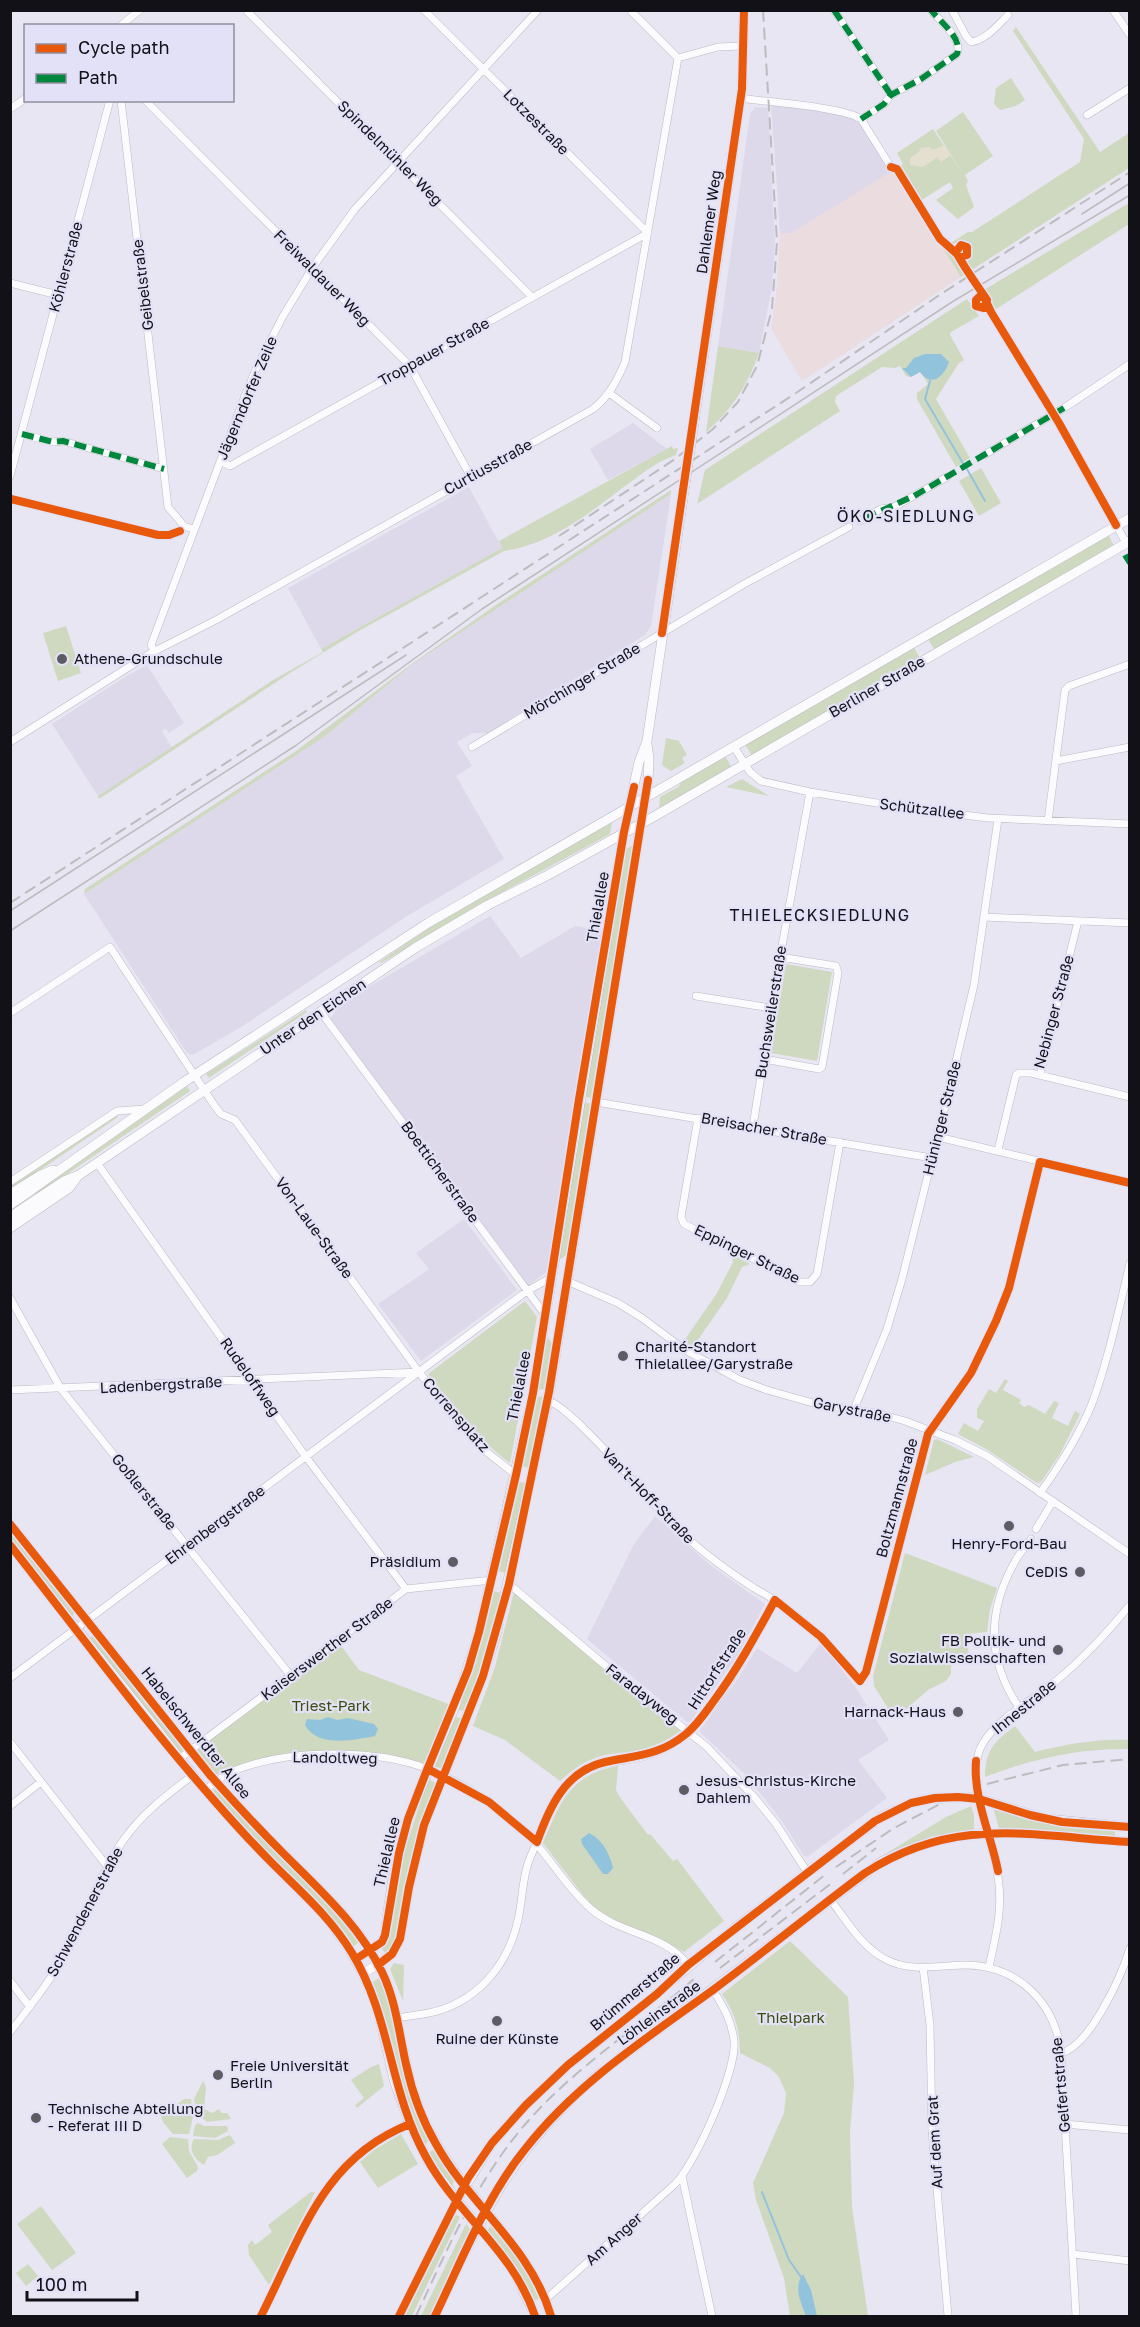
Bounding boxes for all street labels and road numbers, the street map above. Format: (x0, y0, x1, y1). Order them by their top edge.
street label: Lotzestraße (500, 85, 574, 158)
street label: Spindelmühler Weg (334, 96, 447, 209)
street label: Dahlemer Weg (692, 169, 724, 275)
street label: Köhlerstraße (44, 219, 86, 314)
street label: Freiwaldauer Weg (271, 225, 375, 329)
street label: Geibelstraße (127, 238, 157, 332)
street label: Troppauer Straße (375, 313, 492, 389)
street label: Jägerndorfer Zeile (212, 333, 280, 462)
street label: Curtiusstraße (440, 434, 535, 498)
street label: Mörchinger Straße (520, 638, 643, 722)
street label: Berliner Straße (825, 651, 928, 721)
street label: Schützallee (879, 794, 966, 822)
street label: Thielallee (582, 870, 612, 944)
street label: Buchsweilerstraße (751, 944, 789, 1079)
street label: Nebinger Straße (1029, 953, 1077, 1071)
street label: Unter den Eichen (256, 974, 369, 1058)
street label: Hüninger Straße (918, 1058, 964, 1177)
street label: Breisacher Straße (700, 1108, 829, 1148)
street label: Boetticherstraße (398, 1117, 484, 1226)
street label: Von-Laue-Straße (272, 1173, 358, 1282)
street label: Eppinger Straße (692, 1220, 803, 1287)
street label: Rudeloffweg (217, 1334, 284, 1419)
street label: Thielallee (502, 1349, 534, 1423)
street label: Ladenbergstraße (99, 1372, 223, 1396)
street label: Corrensplatz (419, 1373, 494, 1456)
street label: Garystraße (812, 1393, 893, 1425)
street label: Boltzmannstraße (871, 1436, 921, 1560)
street label: Van't-Hoff-Straße (599, 1444, 699, 1547)
street label: Goßlerstraße (109, 1450, 181, 1533)
street label: Ehrenbergstraße (161, 1481, 268, 1568)
street label: Kaiserswerther Straße (257, 1593, 396, 1704)
street label: Hittorfstraße (683, 1624, 749, 1713)
street label: Faradayweg (603, 1659, 683, 1727)
street label: Habelschwerdter Allee (138, 1663, 256, 1802)
street label: Ihnestraße (988, 1675, 1059, 1738)
street label: Landoltweg (292, 1747, 378, 1767)
street label: Thielallee (369, 1815, 403, 1889)
street label: Schwendenerstraße (42, 1843, 126, 1979)
street label: Brümmerstraße (586, 1948, 683, 2034)
street label: Löhleinstraße (613, 1976, 704, 2048)
street label: Gelfertstraße (1047, 2036, 1073, 2133)
street label: Auf dem Grat (923, 2095, 945, 2189)
street label: Am Anger (581, 2208, 646, 2268)

